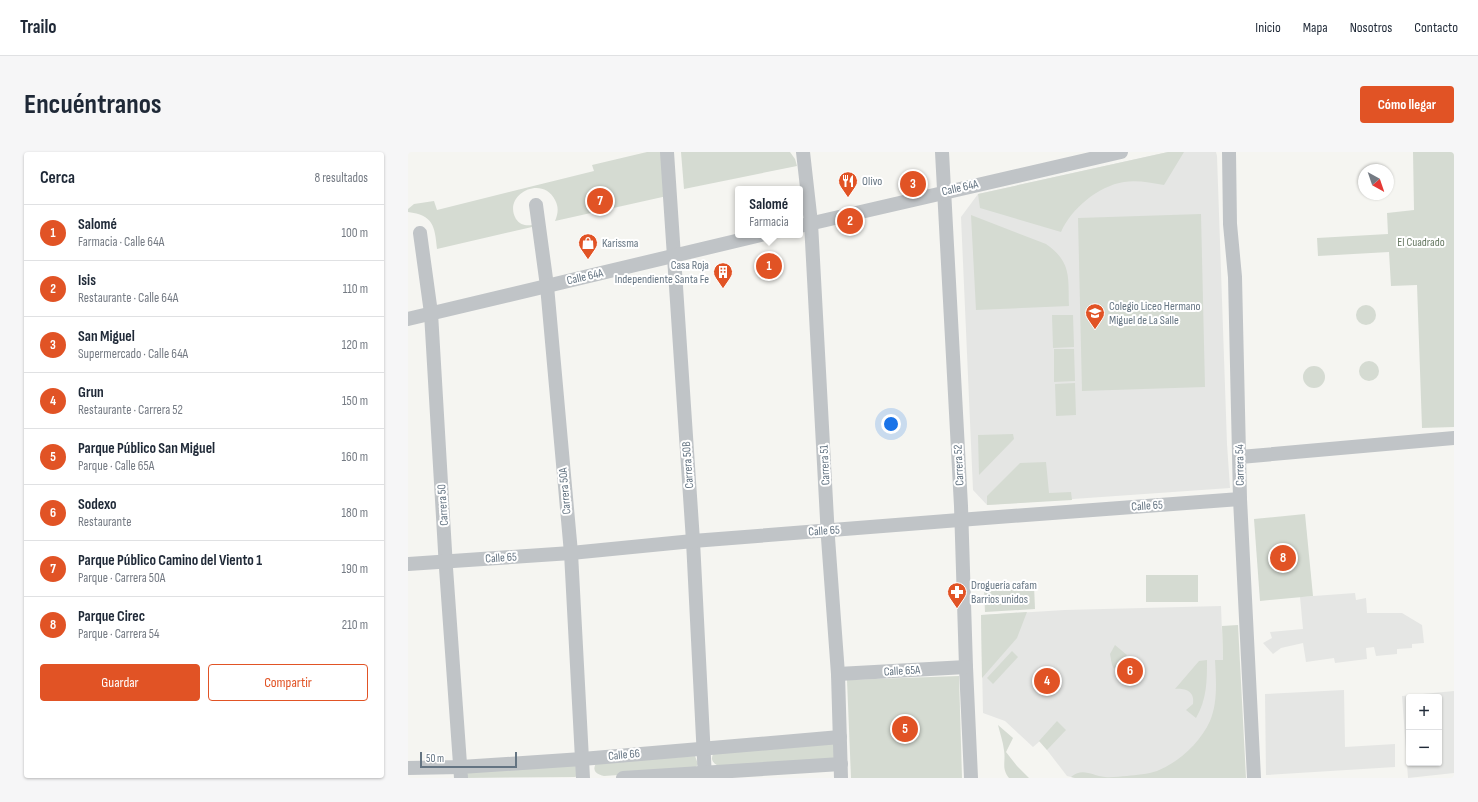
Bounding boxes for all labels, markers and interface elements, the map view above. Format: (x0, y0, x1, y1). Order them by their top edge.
text: Trailo (20, 16, 57, 39)
text: Inicio (1255, 19, 1281, 36)
text: Mapa (1303, 19, 1328, 36)
text: Nosotros (1350, 19, 1392, 36)
text: Contacto (1414, 19, 1458, 36)
button: Cómo llegar (1360, 86, 1454, 123)
text: Encuéntranos (24, 88, 162, 121)
north arrow (1358, 164, 1394, 200)
text: Cerca (40, 168, 75, 188)
pin: 3 (900, 169, 926, 199)
text: 8 resultados (315, 170, 368, 186)
restaurant icon: Olivo (837, 170, 859, 198)
place label: Olivo (862, 174, 882, 189)
street label: Calle 64A (940, 176, 981, 199)
pin: 7 (587, 186, 613, 216)
popup (735, 186, 803, 238)
text: Salomé (749, 195, 788, 214)
pin: 2 (837, 206, 863, 236)
text: Farmacia (749, 214, 789, 230)
text: Salomé (78, 215, 117, 234)
text: 1 (50, 225, 56, 241)
text: 100 m (341, 225, 368, 241)
shop icon: Karissma (577, 232, 599, 260)
text: Farmacia · Calle 64A (78, 234, 164, 250)
park label: El Cuadrado (1397, 235, 1445, 250)
place label: Karissma (602, 236, 639, 251)
pin: 1 (756, 251, 782, 281)
place label: Casa Roja Independiente Santa Fe (615, 258, 709, 287)
building icon: Casa Roja Independiente Santa Fe (712, 261, 734, 289)
street label: Calle 64A (565, 265, 606, 288)
text: Isis (78, 271, 96, 290)
text: 2 (50, 281, 56, 297)
text: 110 m (343, 281, 368, 297)
text: Restaurante · Calle 64A (78, 290, 178, 306)
place label: Colegio Liceo Hermano Miguel de La Salle (1109, 299, 1201, 328)
school or university icon: Colegio Liceo Hermano Miguel de La Salle (1084, 302, 1106, 330)
text: San Miguel (78, 327, 135, 346)
text: 3 (50, 337, 56, 353)
text: 120 m (342, 337, 368, 353)
text: Supermercado · Calle 64A (78, 346, 188, 362)
text: Grun (78, 383, 104, 402)
text: 4 (50, 393, 56, 409)
text: 150 m (342, 393, 368, 409)
text: Restaurante · Carrera 52 (78, 402, 183, 418)
your location (881, 414, 901, 434)
text: Parque Público San Miguel (78, 439, 215, 458)
street label: Carrera 50B (679, 441, 697, 489)
street label: Carrera 51 (816, 444, 834, 486)
street label: Carrera 52 (950, 444, 968, 486)
street label: Carrera 54 (1232, 444, 1248, 486)
text: 5 (50, 449, 56, 465)
text: 160 m (342, 449, 368, 465)
text: Parque · Calle 65A (78, 458, 154, 474)
street label: Carrera 50A (555, 466, 575, 515)
street label: Carrera 50 (434, 484, 452, 526)
text: Sodexo (78, 495, 117, 514)
street label: Calle 65 (1131, 497, 1163, 515)
text: 6 (50, 505, 56, 521)
text: 180 m (342, 505, 368, 521)
text: Restaurante (78, 514, 131, 530)
street label: Calle 65 (808, 522, 840, 540)
pin: 8 (1270, 543, 1296, 573)
street label: Calle 65 (485, 549, 517, 567)
text: Parque Público Camino del Viento 1 (78, 551, 262, 570)
text: 7 (50, 561, 56, 577)
text: 190 m (341, 561, 368, 577)
text: Parque · Carrera 50A (78, 570, 165, 586)
place label: Droguería cafam Barrios unidos (971, 578, 1037, 607)
pharmacy icon: Droguería cafam Barrios unidos (946, 581, 968, 609)
text: Parque Cirec (78, 607, 145, 626)
text: 8 (50, 617, 56, 633)
text: 210 m (342, 617, 368, 633)
text: Parque · Carrera 54 (78, 626, 159, 642)
pin: 6 (1117, 656, 1143, 686)
street label: Calle 65A (883, 663, 922, 679)
button: Guardar (40, 664, 200, 701)
button: Compartir (208, 664, 368, 701)
pin: 4 (1034, 666, 1060, 696)
map controls (1406, 694, 1442, 766)
button: + (1406, 694, 1442, 730)
pin: 5 (892, 714, 918, 744)
button: − (1406, 730, 1442, 766)
street label: Calle 66 (607, 746, 641, 764)
scale bar (420, 750, 517, 769)
text: 50 m (426, 752, 444, 765)

